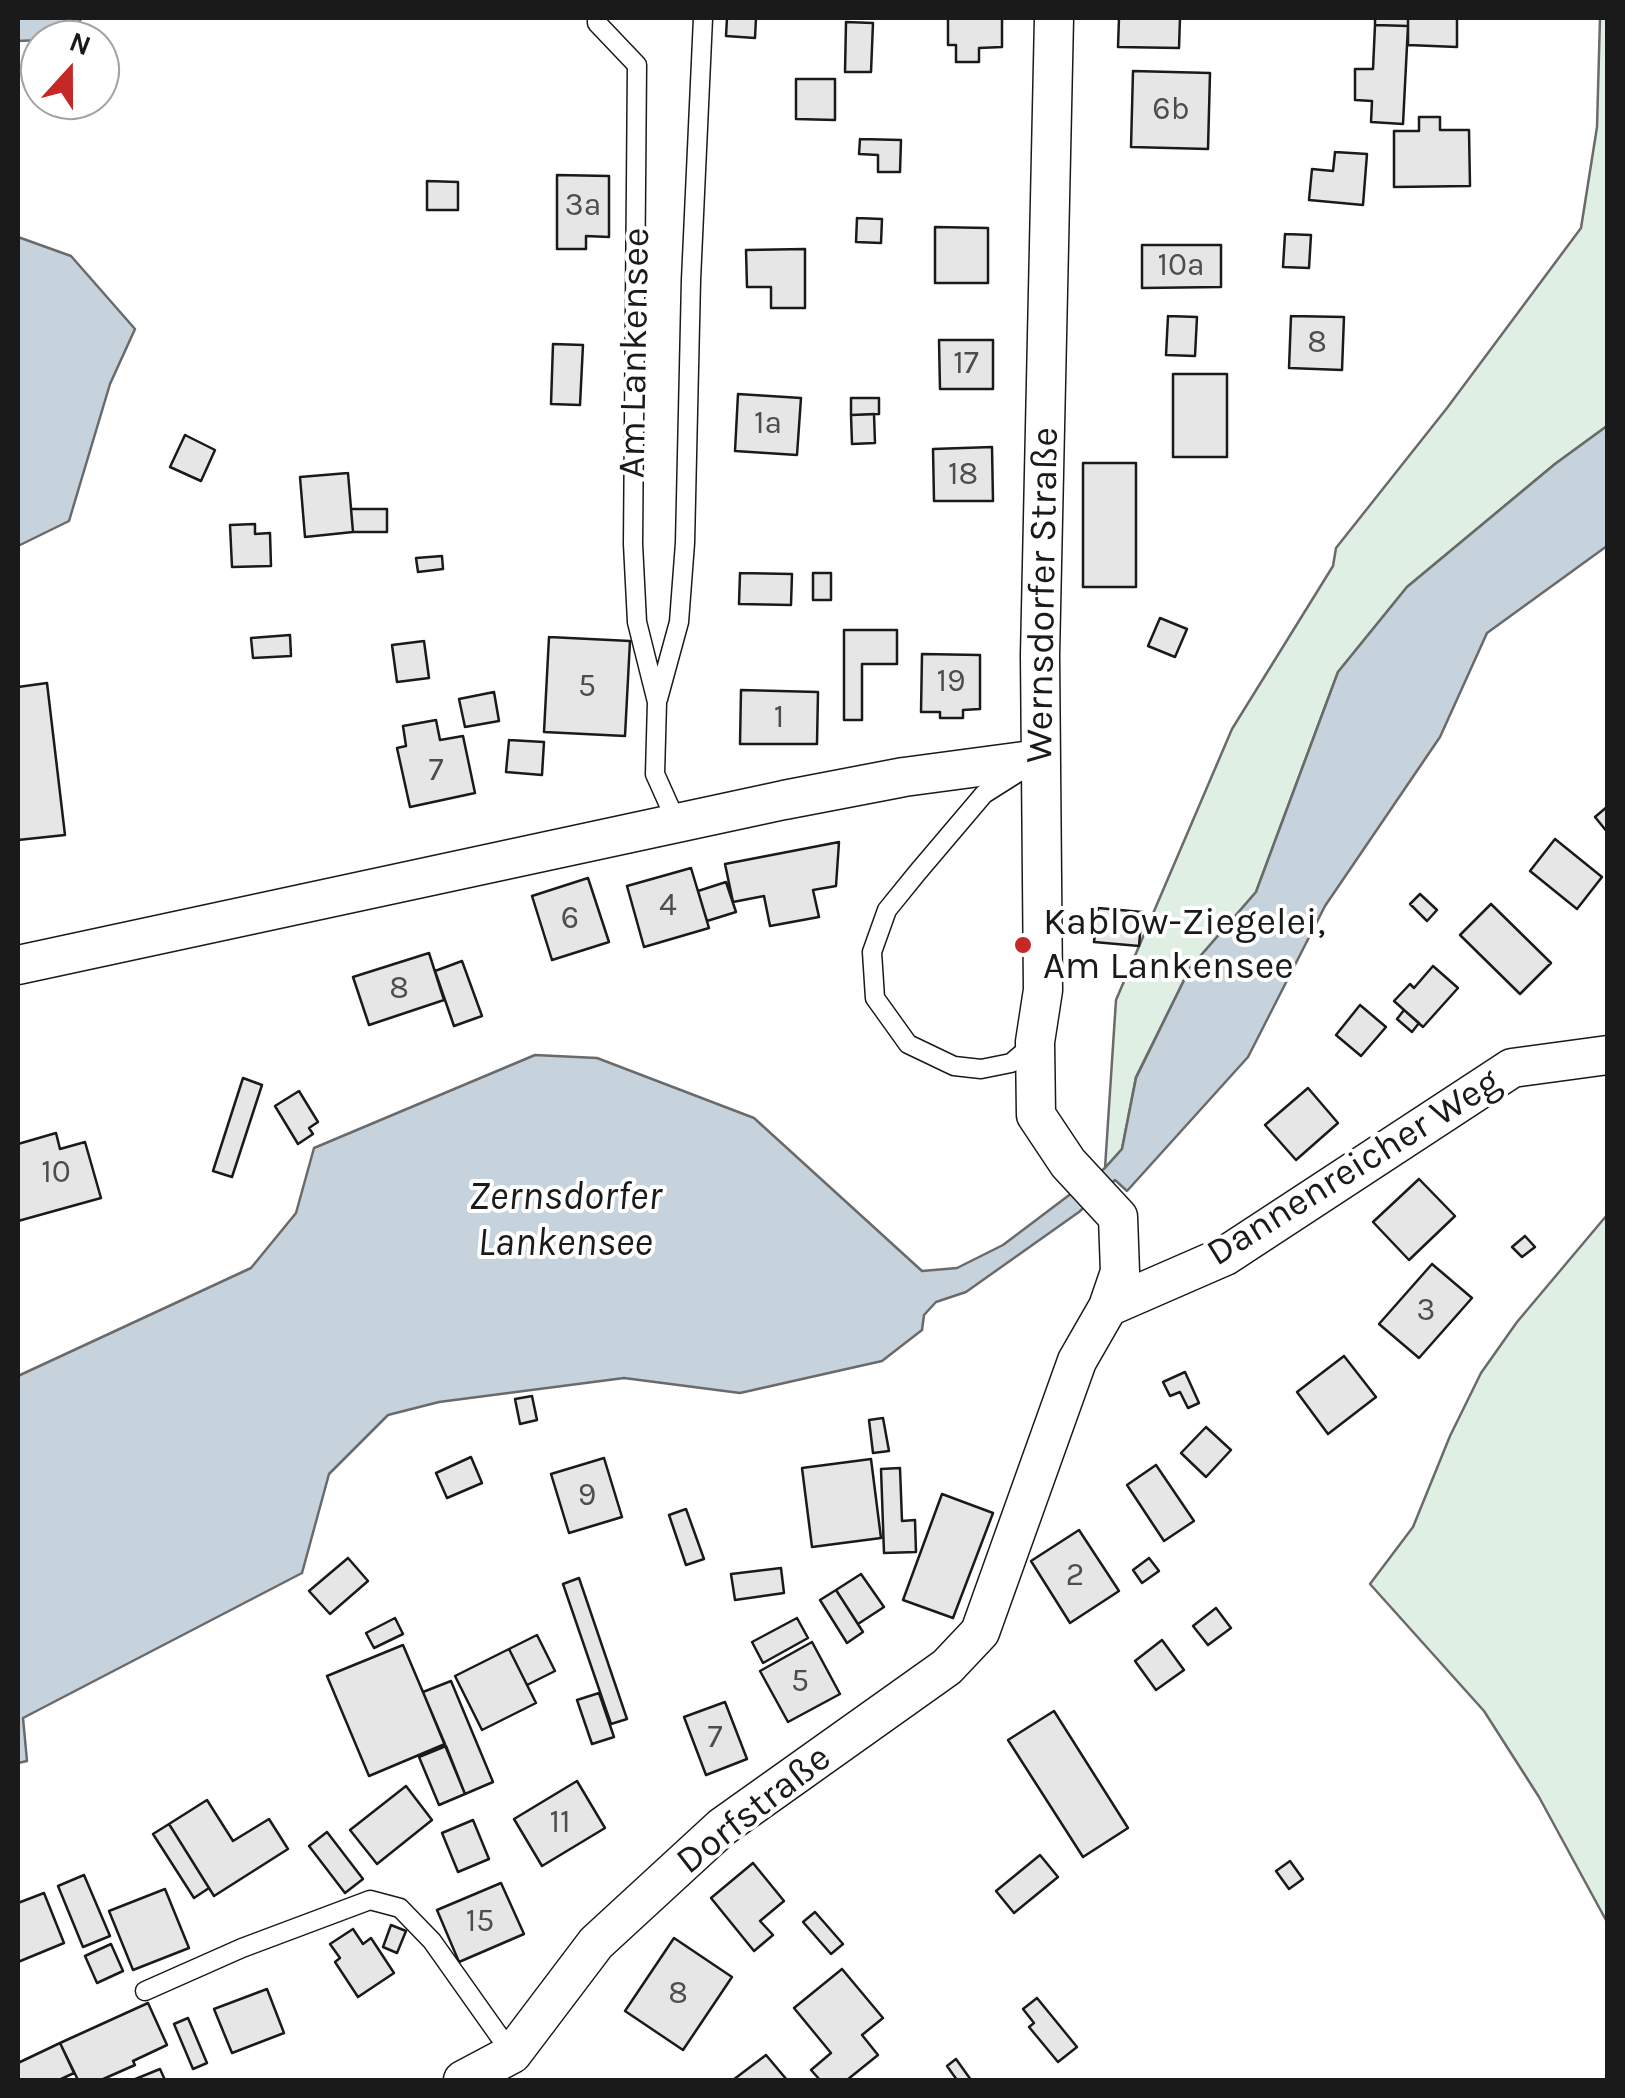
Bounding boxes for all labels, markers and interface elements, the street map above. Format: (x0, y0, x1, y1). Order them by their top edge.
north arrow (20, 20, 120, 120)
text: N (65, 24, 95, 62)
house number: 6b (1152, 91, 1190, 129)
house number: 3a (565, 187, 601, 225)
street label: Am Lankensee (610, 227, 660, 479)
house number: 10a (1157, 247, 1205, 285)
house number: 8 (1307, 324, 1327, 362)
house number: 17 (953, 345, 979, 383)
house number: 1a (754, 405, 782, 443)
street label: Wernsdorfer Straße (1017, 427, 1069, 763)
house number: 18 (948, 456, 978, 494)
house number: 19 (936, 663, 966, 701)
house number: 5 (578, 668, 596, 706)
house number: 1 (774, 699, 784, 737)
house number: 7 (428, 752, 444, 790)
house number: 4 (659, 887, 677, 925)
house number: 6 (561, 900, 579, 938)
place label: Kablow-Ziegelei, Am Lankensee (1043, 900, 1325, 989)
marker: Kablow-Ziegelei, Am Lankensee (1012, 934, 1034, 956)
house number: 8 (389, 970, 409, 1008)
street label: Dannenreicher Weg (1199, 1059, 1509, 1277)
house number: 10 (41, 1154, 71, 1192)
water label: Zernsdorfer Lankensee (468, 1174, 662, 1268)
house number: 3 (1417, 1292, 1435, 1330)
house number: 9 (578, 1477, 596, 1515)
house number: 2 (1066, 1557, 1084, 1595)
house number: 5 (791, 1663, 809, 1701)
house number: 7 (707, 1719, 723, 1757)
street label: Dorfstraße (668, 1736, 840, 1884)
house number: 11 (549, 1804, 571, 1842)
house number: 15 (466, 1903, 494, 1941)
house number: 8 (668, 1975, 688, 2013)

